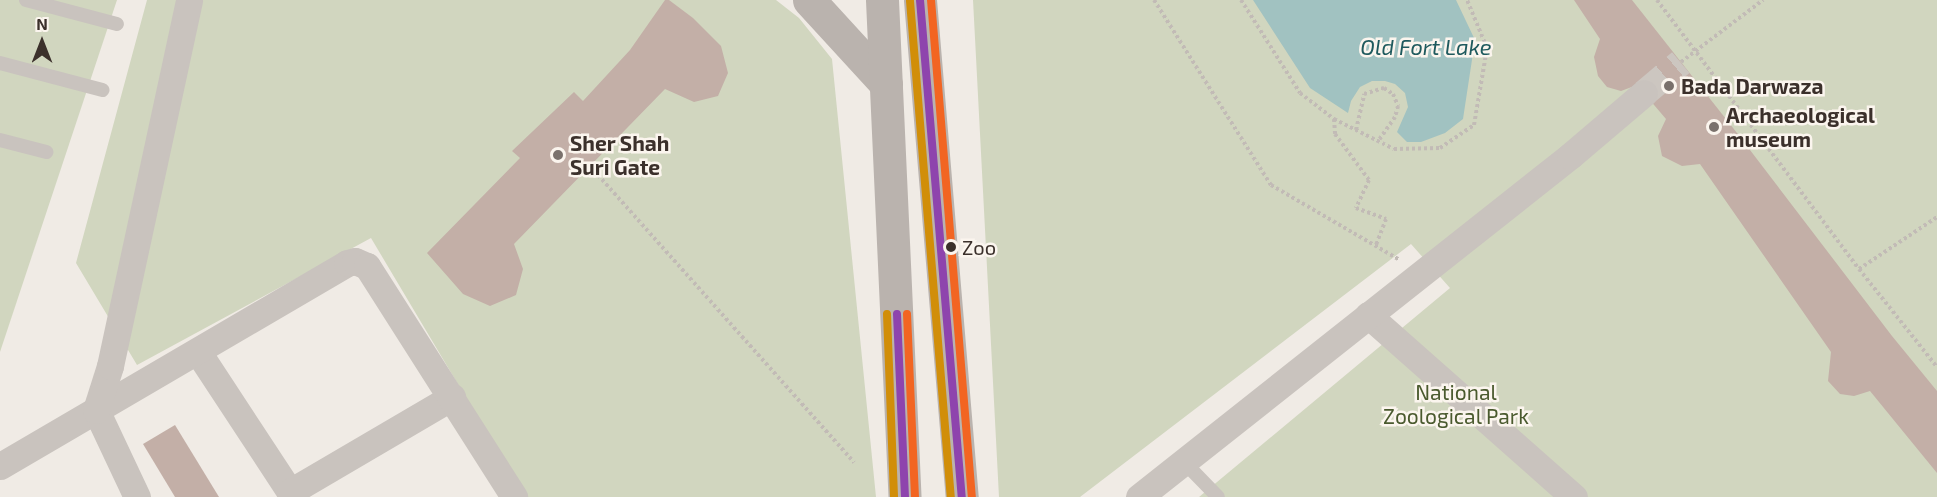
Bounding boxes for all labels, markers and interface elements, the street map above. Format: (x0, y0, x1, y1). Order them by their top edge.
north arrow (12, 12, 72, 72)
text: N (36, 14, 48, 33)
water label: Old Fort Lake (1360, 34, 1492, 60)
place label: Bada Darwaza (1681, 73, 1823, 99)
marker: Bada Darwaza (1662, 79, 1676, 93)
place label: Archaeological museum (1726, 102, 1875, 152)
marker: Archaeological museum (1707, 120, 1721, 134)
place label: Sher Shah Suri Gate (570, 130, 670, 180)
marker: Sher Shah Suri Gate (551, 148, 565, 162)
place label: Zoo (962, 235, 996, 259)
marker: Zoo (945, 241, 957, 253)
park label: National Zoological Park (1383, 379, 1529, 429)

